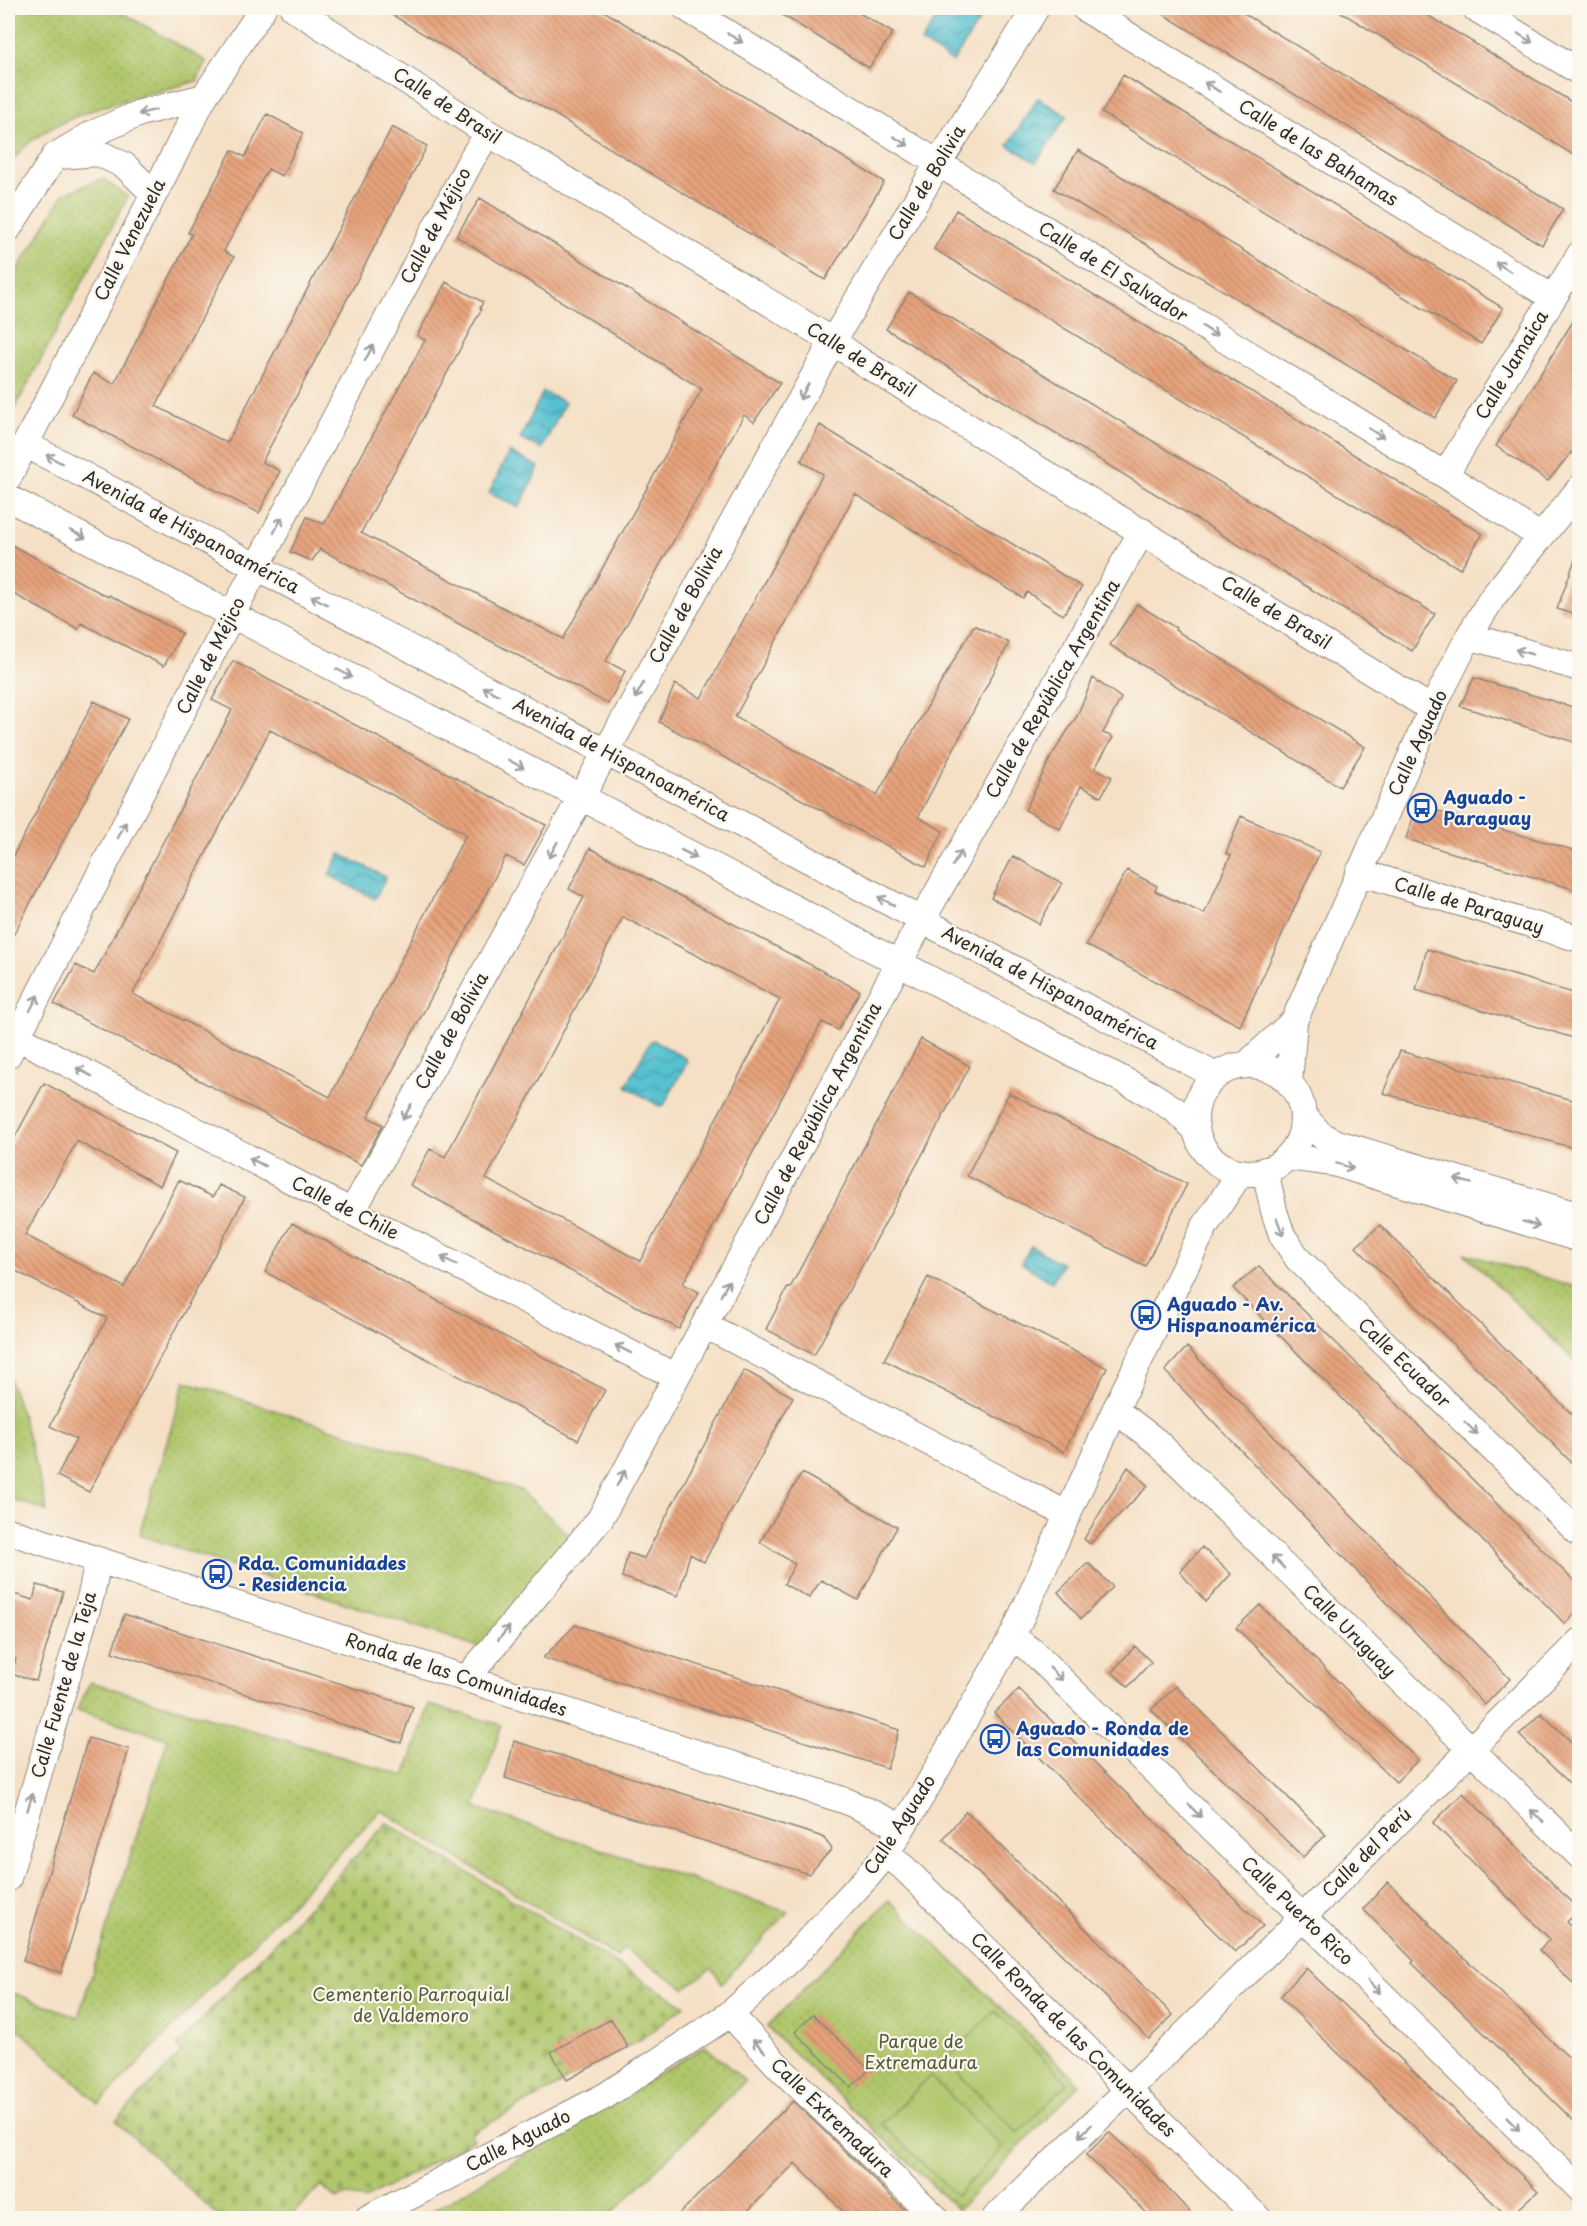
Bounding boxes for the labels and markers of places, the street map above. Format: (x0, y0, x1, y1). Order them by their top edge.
place label: Aguado - Paraguay (1442, 783, 1531, 831)
bus stop icon: Aguado - Paraguay (1406, 792, 1438, 824)
place label: Aguado - Av. Hispanoamérica (1166, 1290, 1317, 1338)
bus stop icon: Aguado - Av. Hispanoamérica (1130, 1299, 1162, 1331)
place label: Rda. Comunidades - Residencia (238, 1549, 407, 1597)
bus stop icon: Rda. Comunidades - Residencia (201, 1558, 233, 1590)
place label: Aguado - Ronda de las Comunidades (1015, 1714, 1189, 1762)
bus stop icon: Aguado - Ronda de las Comunidades (979, 1723, 1011, 1755)

